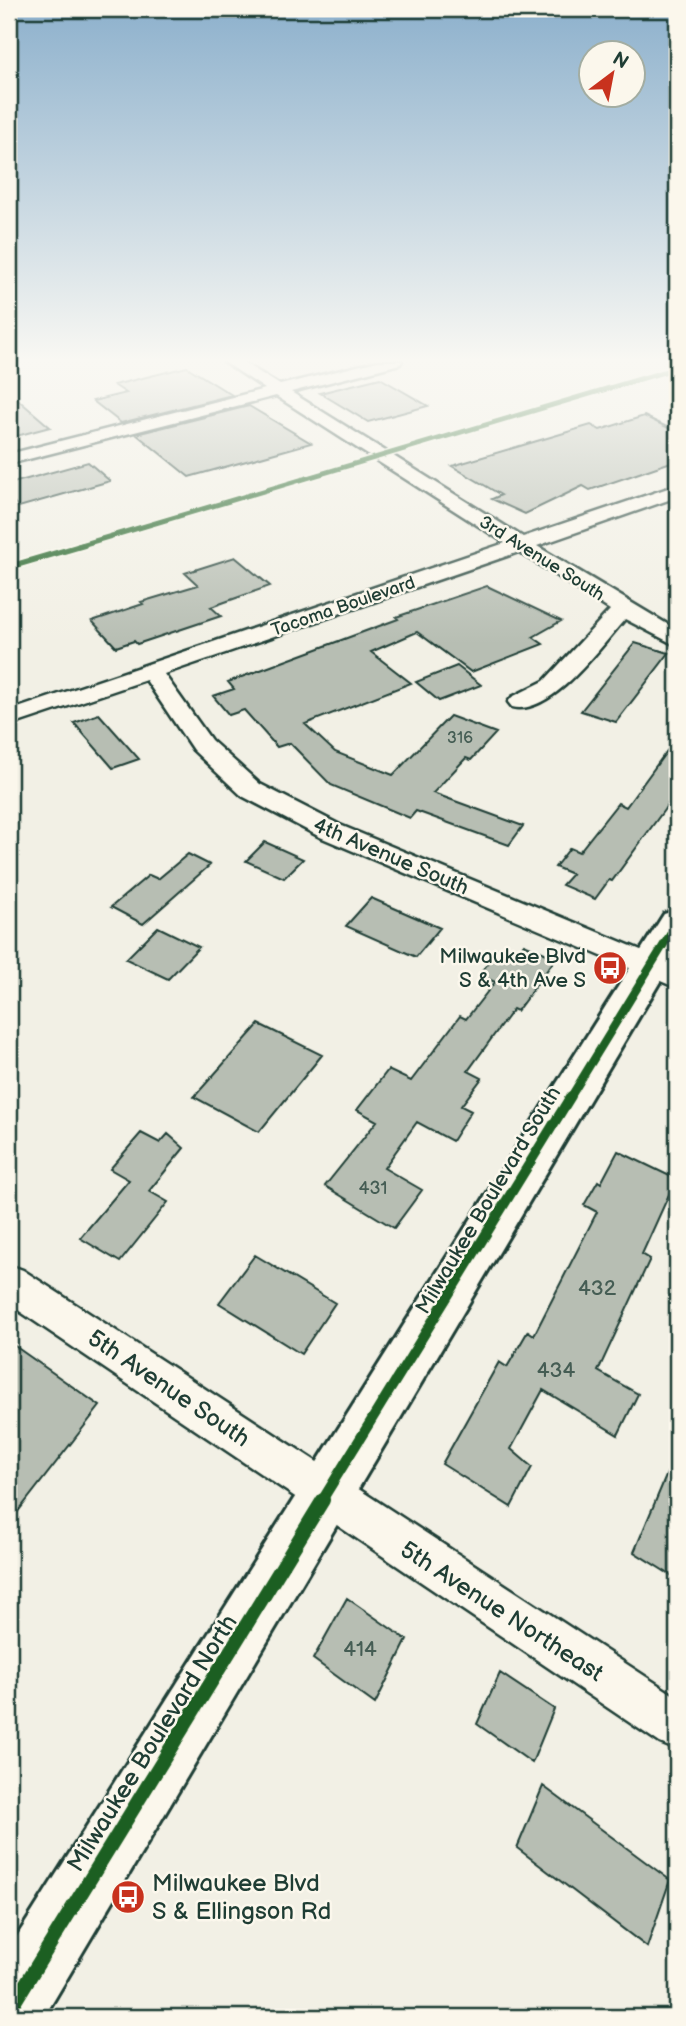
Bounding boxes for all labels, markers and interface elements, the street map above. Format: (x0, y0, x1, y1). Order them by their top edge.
north arrow (578, 38, 648, 108)
text: N (608, 47, 632, 74)
street label: 3rd Avenue South (475, 511, 608, 605)
street label: Tacoma Boulevard (268, 572, 418, 641)
house number: 316 (447, 729, 473, 748)
street label: 4th Avenue South (309, 812, 472, 900)
place label: Milwaukee Blvd S & 4th Ave S (439, 944, 586, 993)
bus stop icon: Milwaukee Blvd S & 4th Ave S (591, 949, 629, 987)
street label: Milwaukee Boulevard South (411, 1082, 566, 1318)
house number: 431 (358, 1178, 388, 1199)
house number: 432 (578, 1276, 617, 1301)
street label: 5th Avenue South (82, 1323, 255, 1453)
house number: 434 (537, 1358, 575, 1383)
street label: 5th Avenue Northeast (395, 1535, 609, 1688)
street label: Milwaukee Boulevard North (61, 1609, 244, 1877)
house number: 414 (343, 1637, 377, 1662)
place label: Milwaukee Blvd S & Ellingson Rd (152, 1869, 331, 1926)
bus stop icon: Milwaukee Blvd S & Ellingson Rd (109, 1878, 147, 1916)

